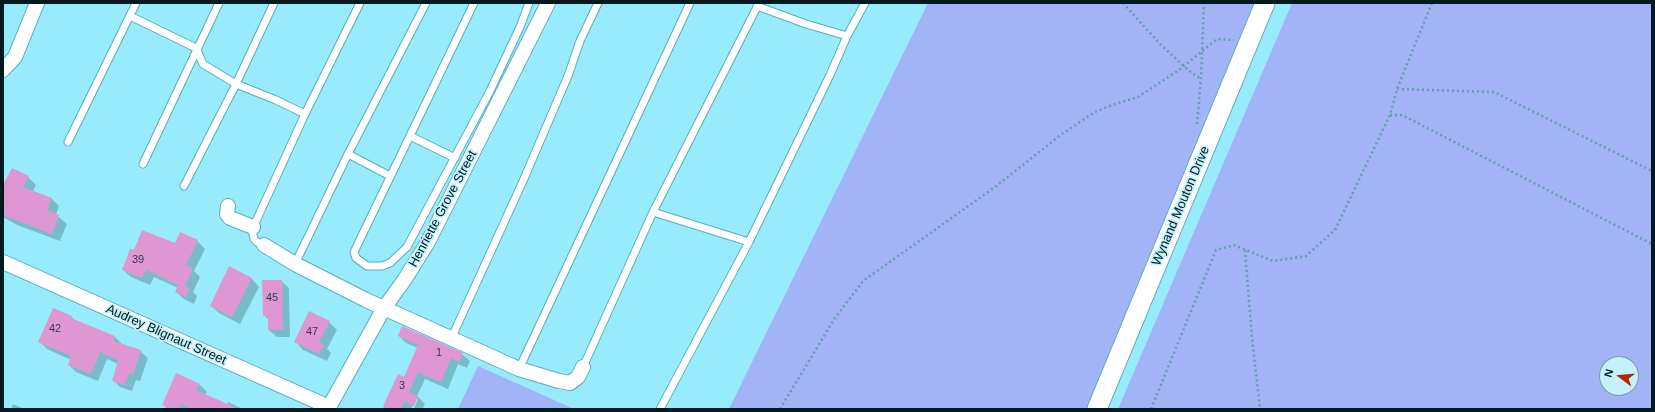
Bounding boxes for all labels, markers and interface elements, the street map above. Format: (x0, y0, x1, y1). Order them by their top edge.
street label: Wynand Mouton Drive (1149, 144, 1213, 268)
street label: Henriette Grove Street (406, 148, 480, 270)
house number: 39 (132, 253, 144, 267)
house number: 45 (266, 291, 278, 305)
street label: Audrey Blignaut Street (103, 301, 229, 369)
house number: 42 (49, 322, 61, 336)
house number: 47 (306, 325, 318, 339)
house number: 1 (436, 346, 442, 360)
north arrow (1599, 356, 1639, 396)
text: N (1602, 367, 1615, 378)
house number: 3 (399, 379, 405, 393)

